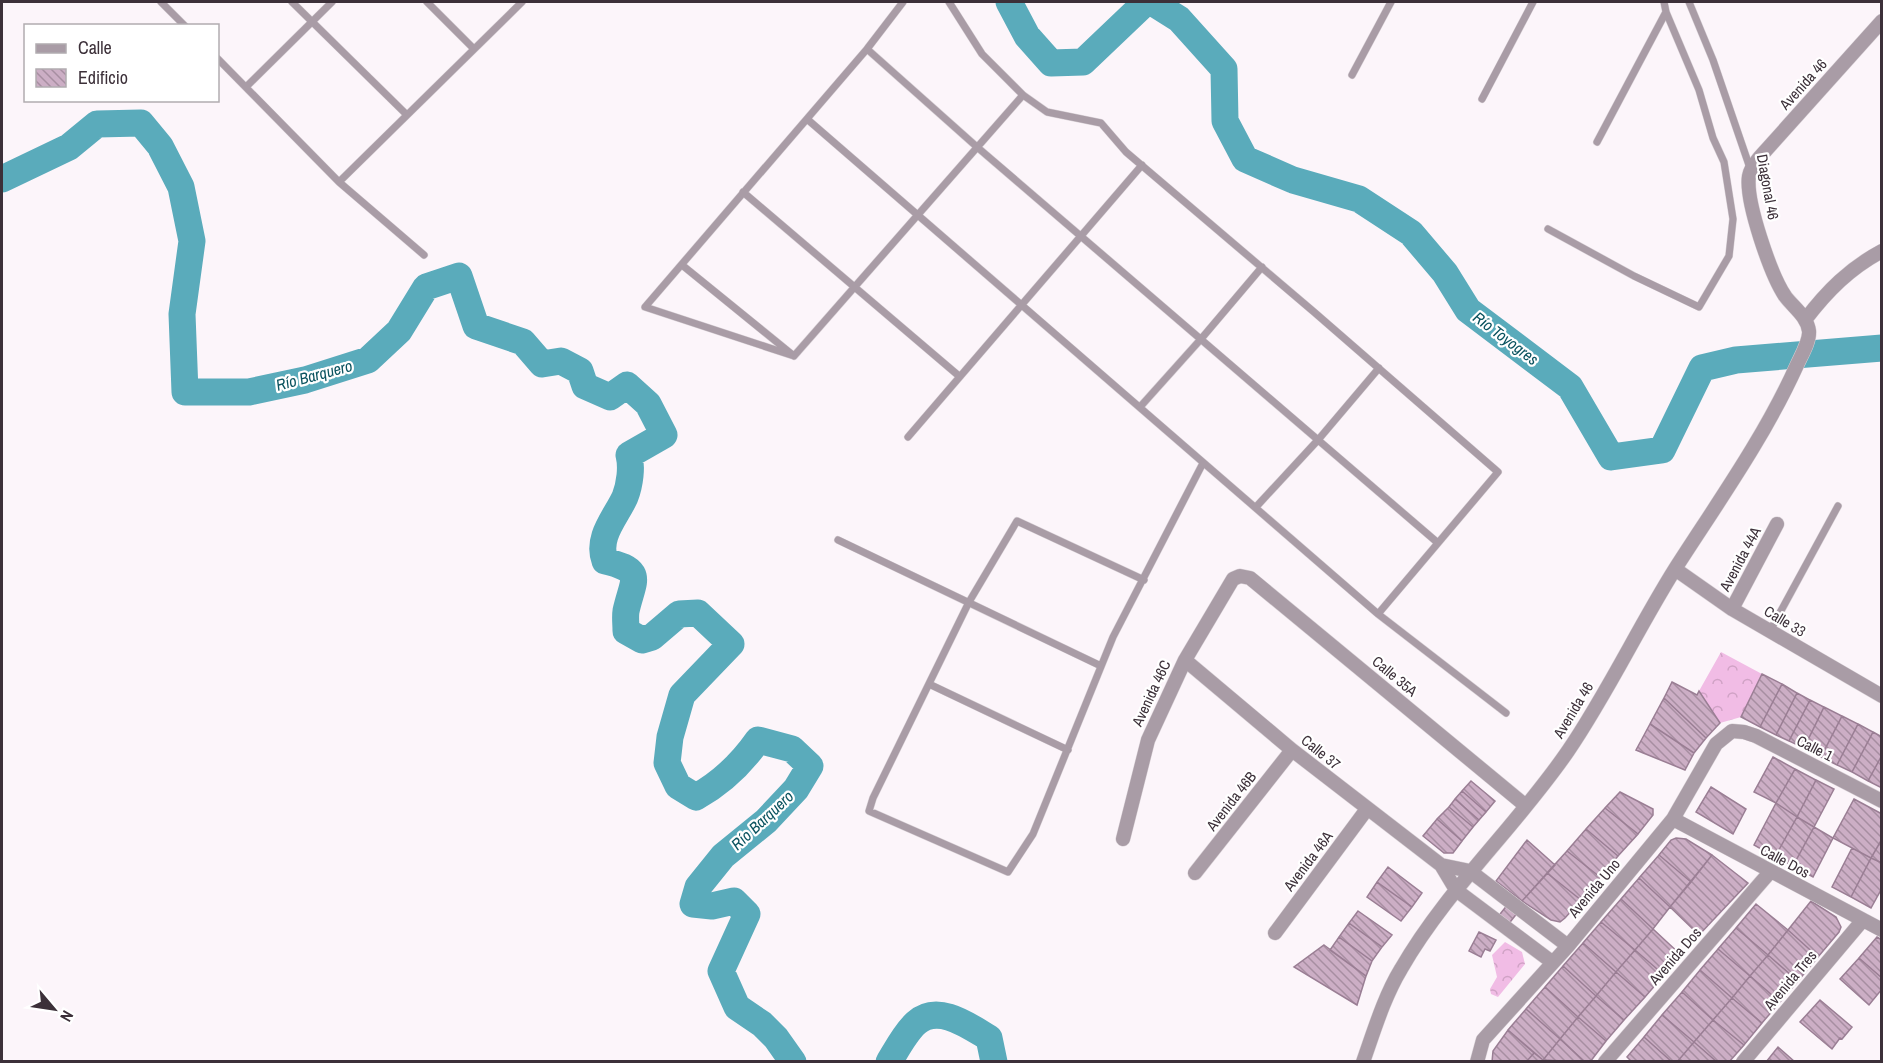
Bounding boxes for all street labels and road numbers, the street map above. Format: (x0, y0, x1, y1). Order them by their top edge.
street label: Avenida 46 (1774, 54, 1832, 115)
street label: Diagonal 46 (1752, 153, 1784, 222)
street label: Avenida 44A (1714, 522, 1766, 596)
street label: Calle 33 (1760, 600, 1810, 642)
street label: Calle 35A (1368, 651, 1423, 702)
street label: Avenida 46C (1126, 656, 1176, 730)
street label: Avenida 46 (1548, 678, 1598, 743)
street label: Calle 37 (1297, 730, 1345, 774)
street label: Calle 1 (1793, 730, 1837, 766)
street label: Avenida 46B (1200, 767, 1261, 836)
street label: Avenida 46A (1278, 826, 1338, 896)
street label: Calle Dos (1757, 839, 1813, 883)
street label: Avenida Uno (1563, 854, 1625, 923)
street label: Avenida Dos (1643, 923, 1706, 990)
street label: Avenida Tres (1758, 946, 1821, 1015)

